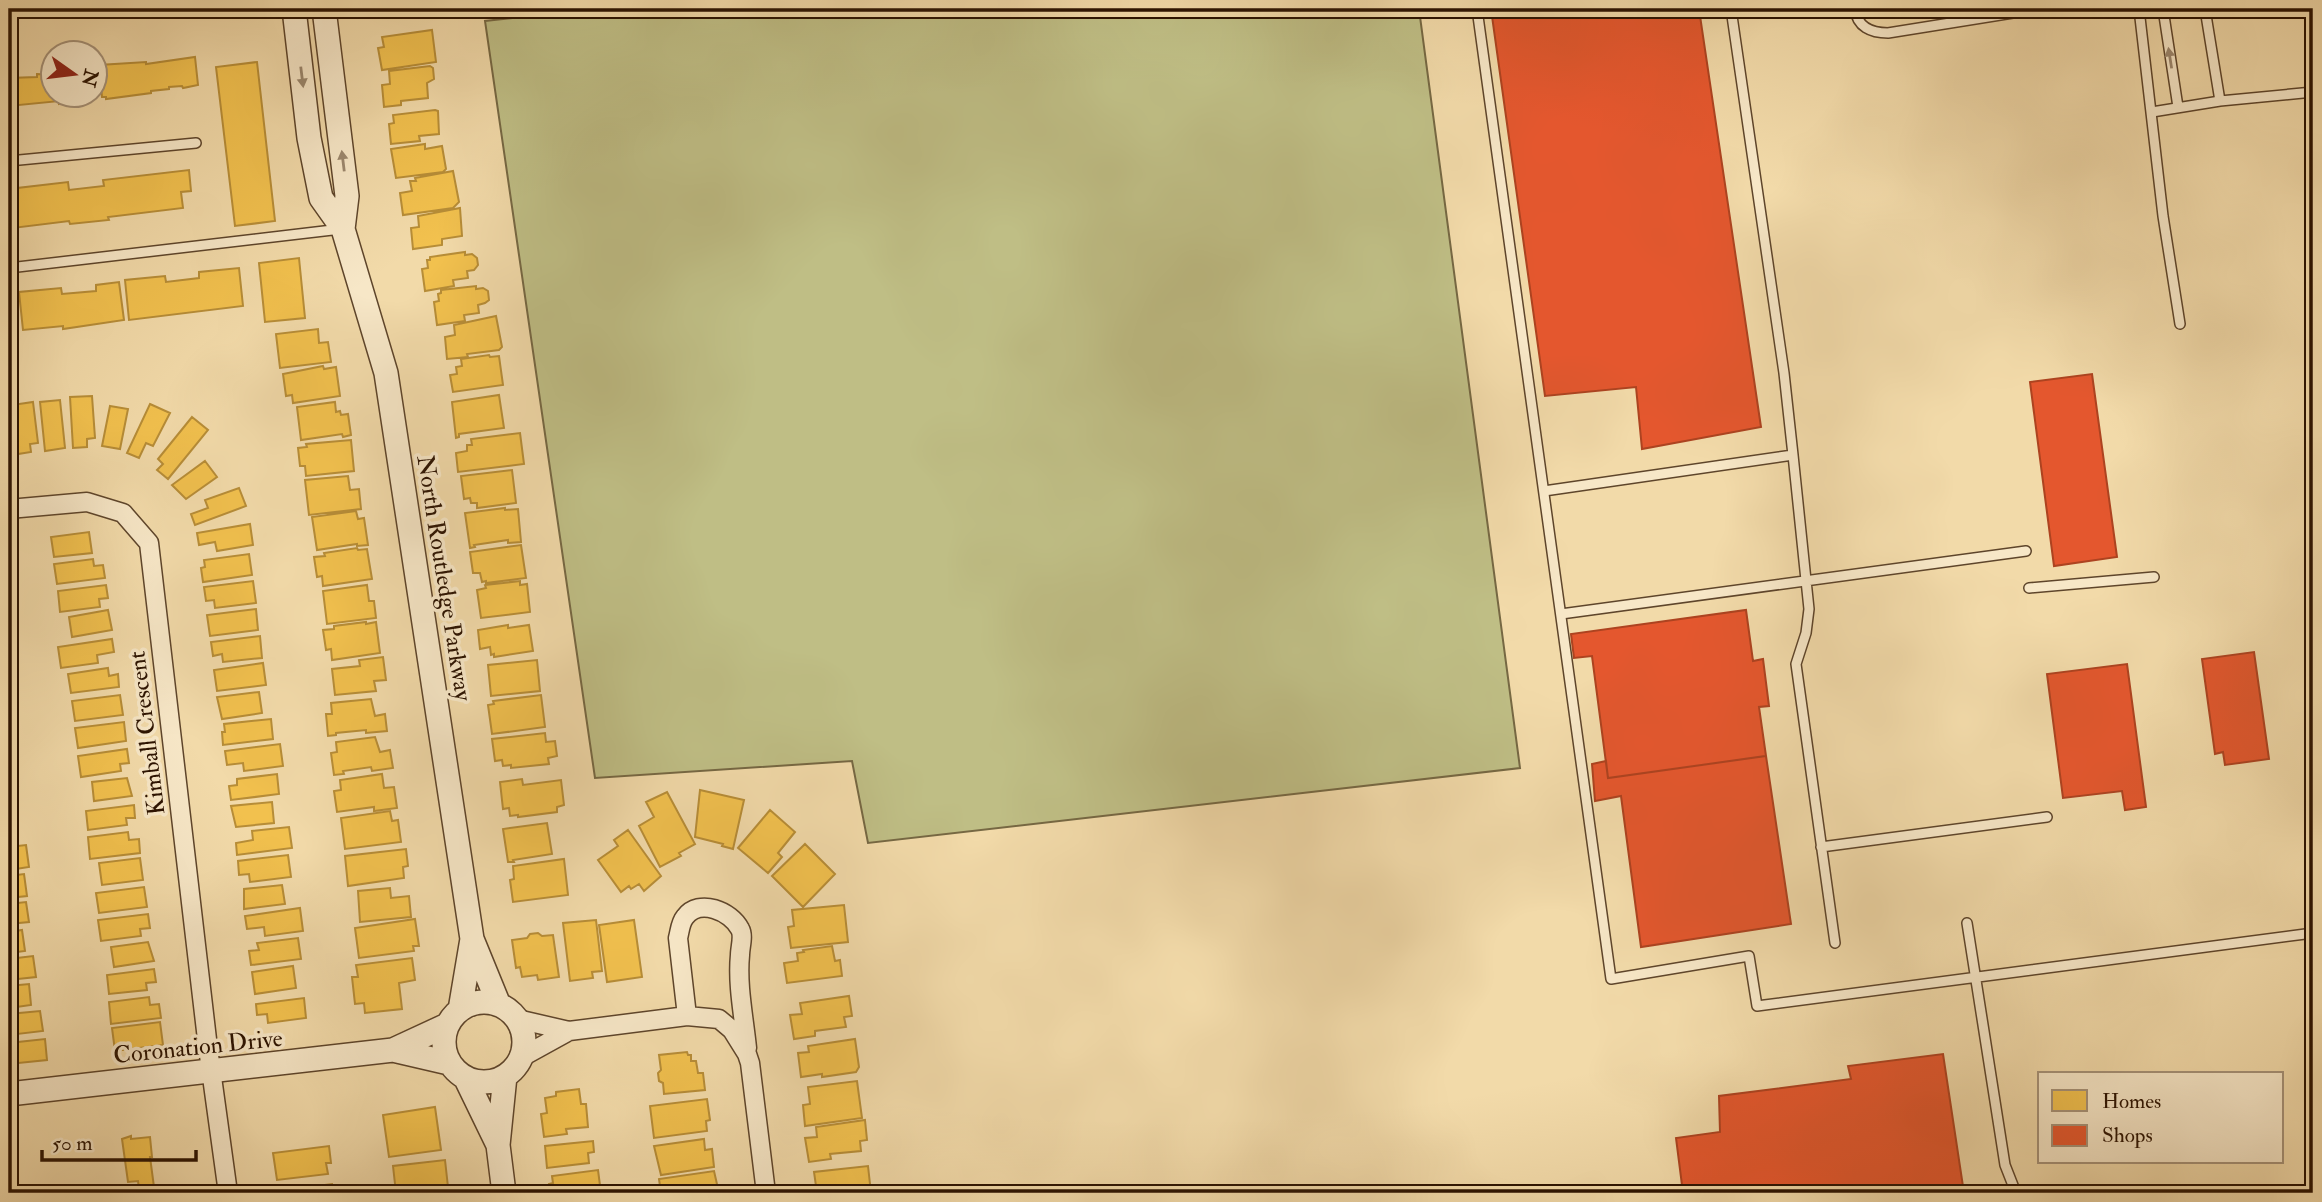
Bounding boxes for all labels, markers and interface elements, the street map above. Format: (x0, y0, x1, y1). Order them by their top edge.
north arrow (38, 38, 108, 108)
one-way arrow (2164, 47, 2175, 69)
text: N (76, 66, 103, 90)
one-way arrow (297, 66, 308, 88)
one-way arrow (337, 150, 348, 172)
street label: North Routledge Parkway (409, 453, 479, 704)
street label: Kimball Crescent (122, 649, 172, 817)
street label: Coronation Drive (112, 1023, 284, 1071)
legend (2038, 1072, 2284, 1164)
text: Homes (2102, 1088, 2161, 1115)
scale bar (42, 1118, 196, 1162)
text: Shops (2102, 1122, 2153, 1149)
text: 50 m (52, 1130, 93, 1157)

